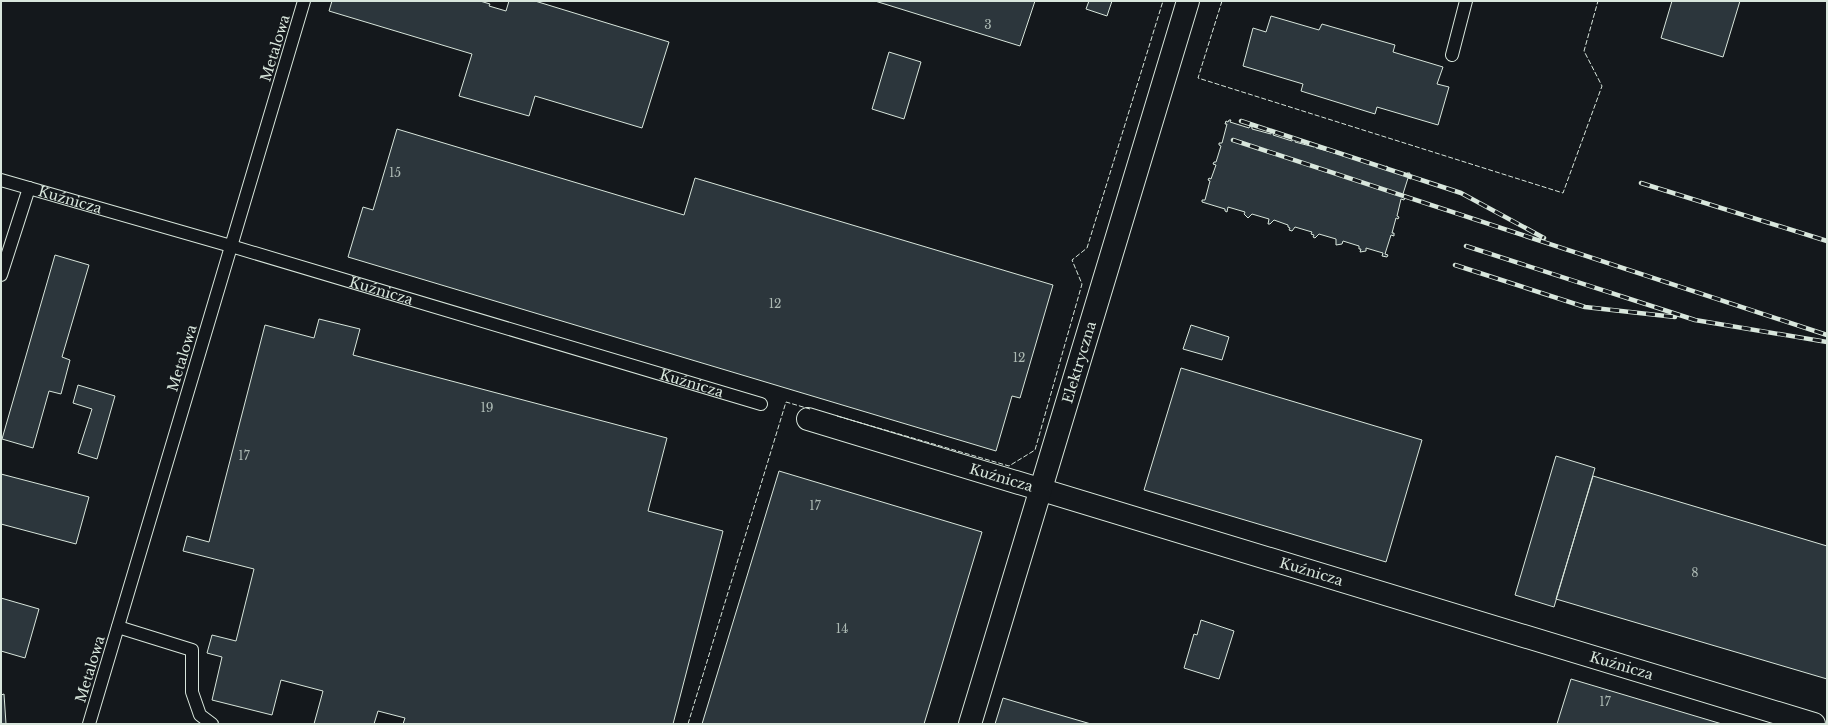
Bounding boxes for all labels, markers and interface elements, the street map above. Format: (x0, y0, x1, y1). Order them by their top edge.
street label: Metalowa (256, 12, 294, 84)
house number: 3 (984, 17, 992, 32)
house number: 15 (389, 165, 401, 180)
street label: Kuźnicza (36, 182, 104, 218)
street label: Kuźnicza (347, 273, 415, 309)
house number: 12 (769, 296, 781, 311)
street label: Elektryczna (1058, 319, 1100, 405)
street label: Metalowa (163, 322, 201, 394)
house number: 12 (1013, 350, 1025, 365)
street label: Kuźnicza (658, 365, 726, 401)
house number: 19 (480, 400, 494, 415)
house number: 17 (238, 448, 251, 463)
street label: Kuźnicza (967, 459, 1035, 496)
house number: 17 (809, 498, 822, 513)
street label: Kuźnicza (1277, 553, 1346, 590)
house number: 8 (1691, 565, 1699, 580)
house number: 14 (836, 621, 848, 636)
street label: Metalowa (71, 633, 109, 705)
street label: Kuźnicza (1587, 648, 1656, 684)
house number: 17 (1599, 694, 1612, 709)

